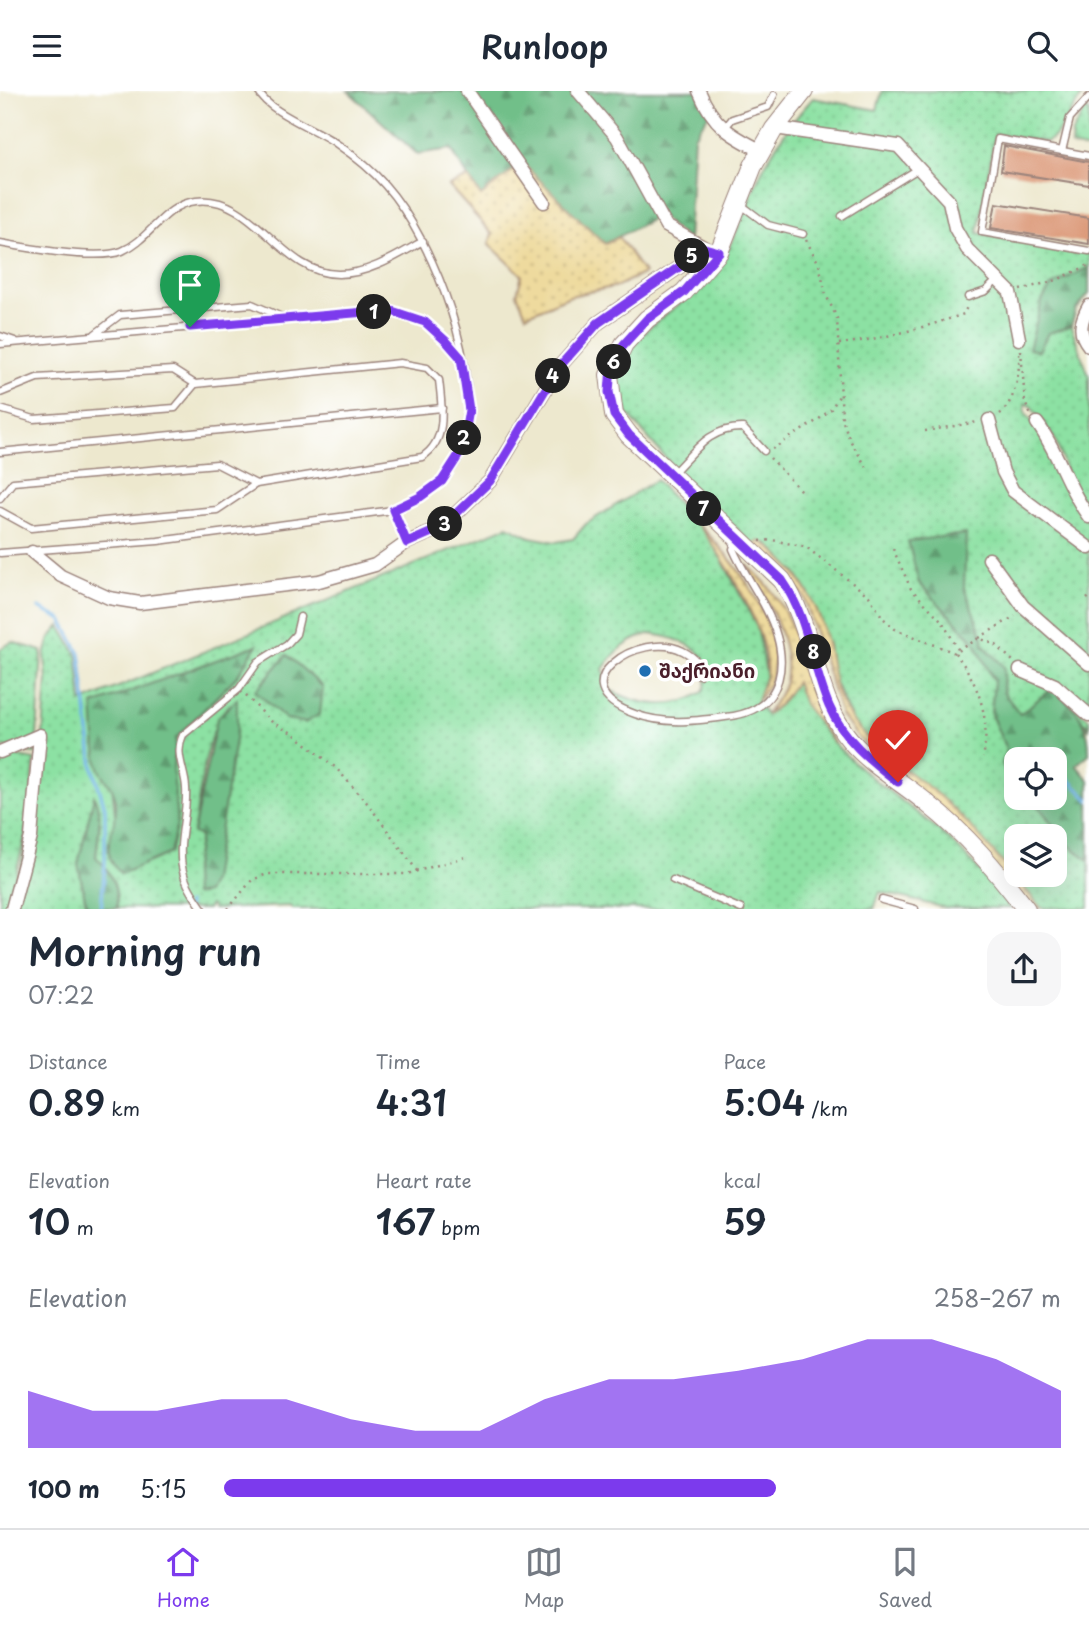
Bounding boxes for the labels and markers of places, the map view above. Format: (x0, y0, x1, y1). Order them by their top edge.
pin: 5 (674, 239, 710, 273)
pin (160, 255, 220, 327)
pin: 1 (356, 295, 392, 329)
pin: 6 (596, 345, 632, 379)
pin: 4 (536, 359, 570, 393)
pin: 2 (447, 421, 482, 455)
pin: 7 (686, 491, 722, 527)
pin: 3 (428, 507, 462, 541)
pin: 8 (796, 635, 832, 669)
place label: შაქრიანი (659, 656, 755, 684)
marker: შაქრიანი (637, 663, 653, 679)
pin (868, 710, 928, 782)

